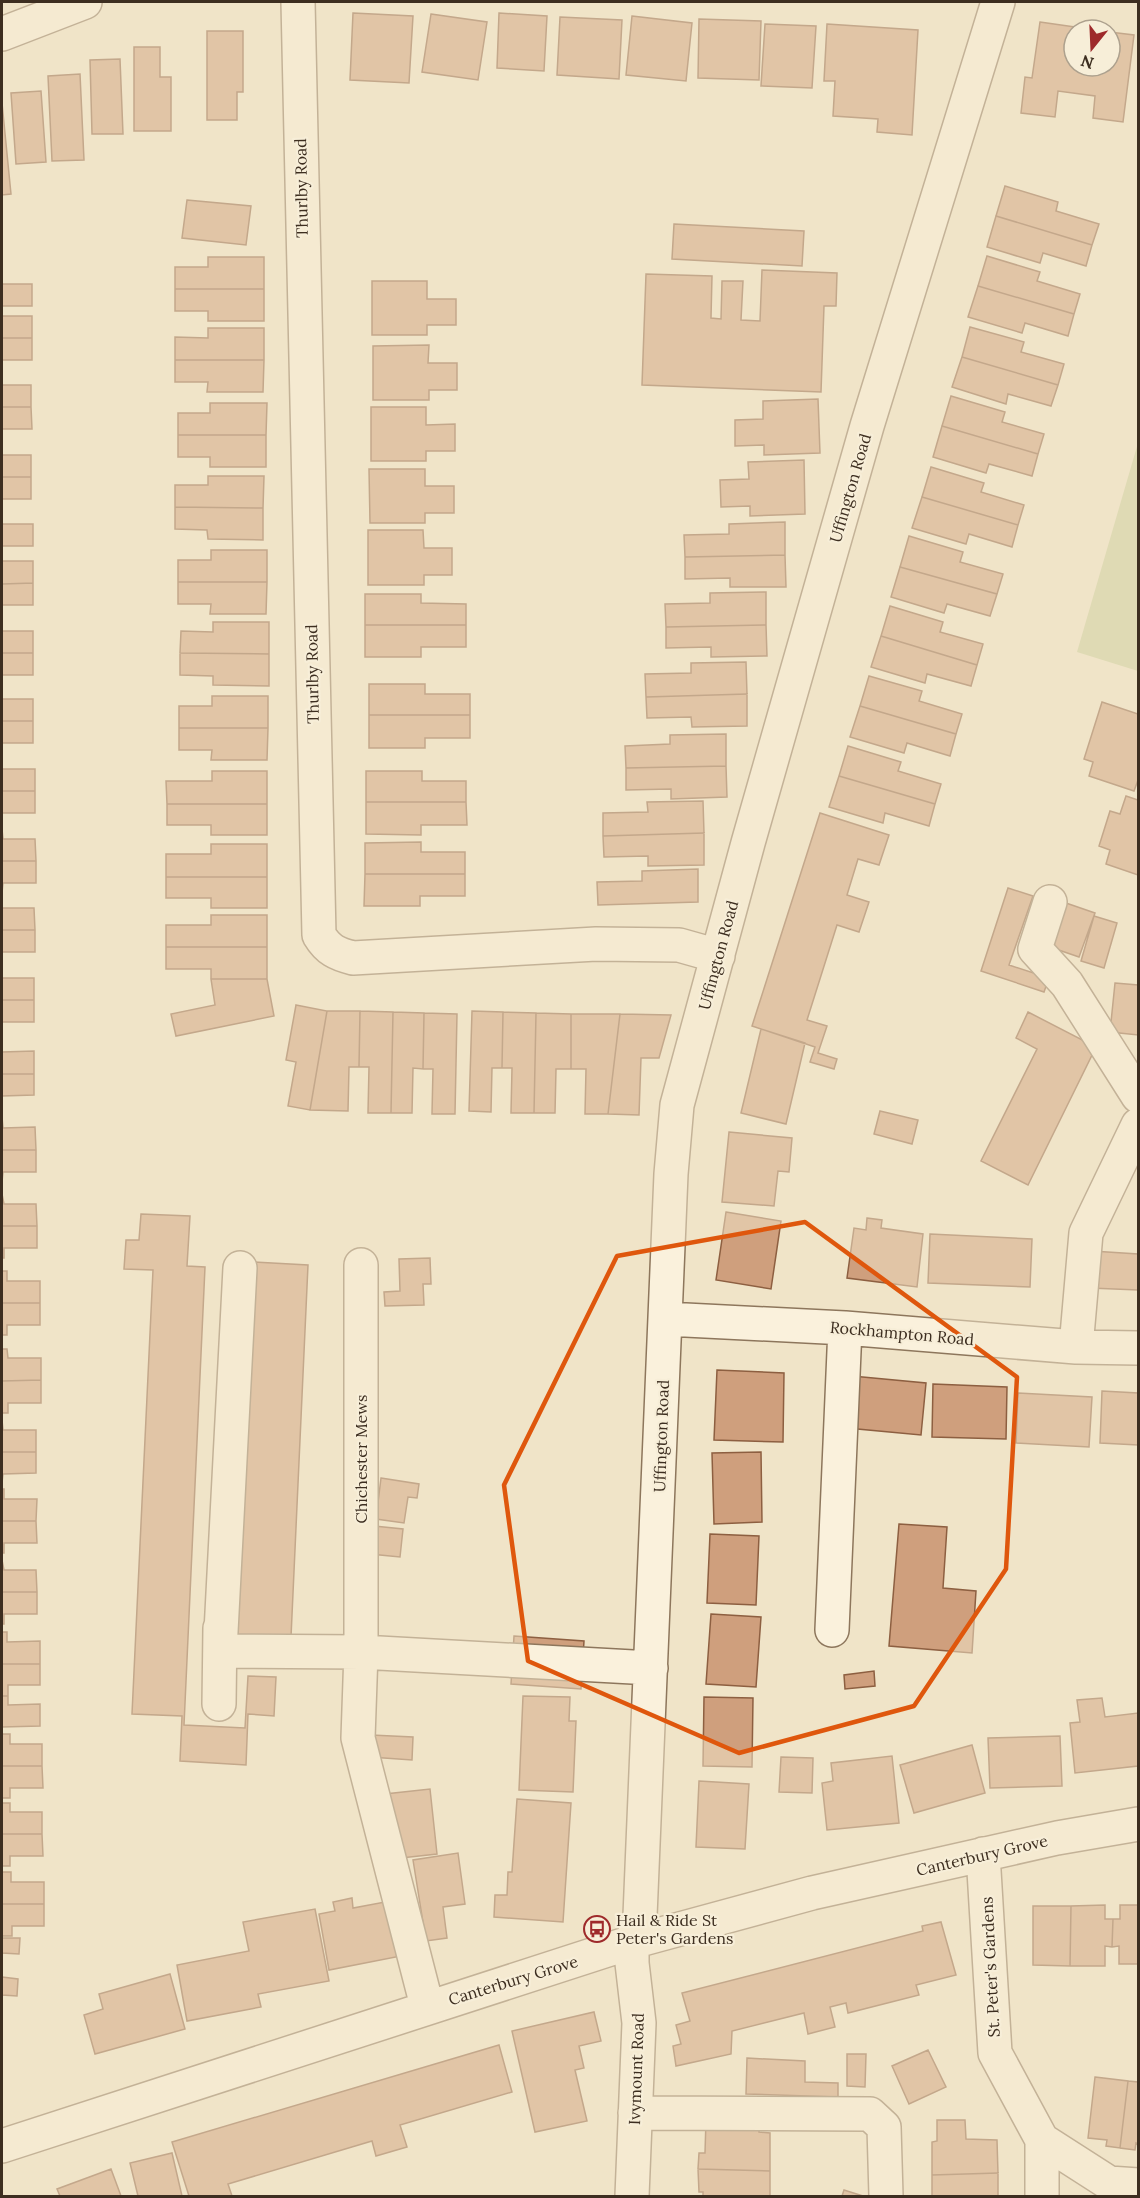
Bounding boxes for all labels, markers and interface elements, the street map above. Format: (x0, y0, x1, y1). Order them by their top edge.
north arrow (1062, 18, 1122, 78)
text: N (1078, 51, 1096, 74)
street label: Thurlby Road (290, 138, 312, 238)
street label: Uffington Road (825, 431, 875, 545)
street label: Thurlby Road (301, 624, 323, 724)
street label: Uffington Road (694, 898, 742, 1012)
street label: Rockhampton Road (829, 1317, 975, 1349)
street label: Uffington Road (649, 1379, 673, 1493)
street label: Chichester Mews (351, 1395, 371, 1523)
street label: Canterbury Grove (914, 1830, 1050, 1880)
street label: St. Peter's Gardens (976, 1896, 1004, 2038)
place label: Hail & Ride St Peter's Gardens (616, 1910, 733, 1948)
bus stop icon: Hail & Ride St Peter's Gardens (582, 1914, 612, 1944)
street label: Canterbury Grove (446, 1951, 580, 2009)
street label: Ivymount Road (624, 2012, 648, 2125)

